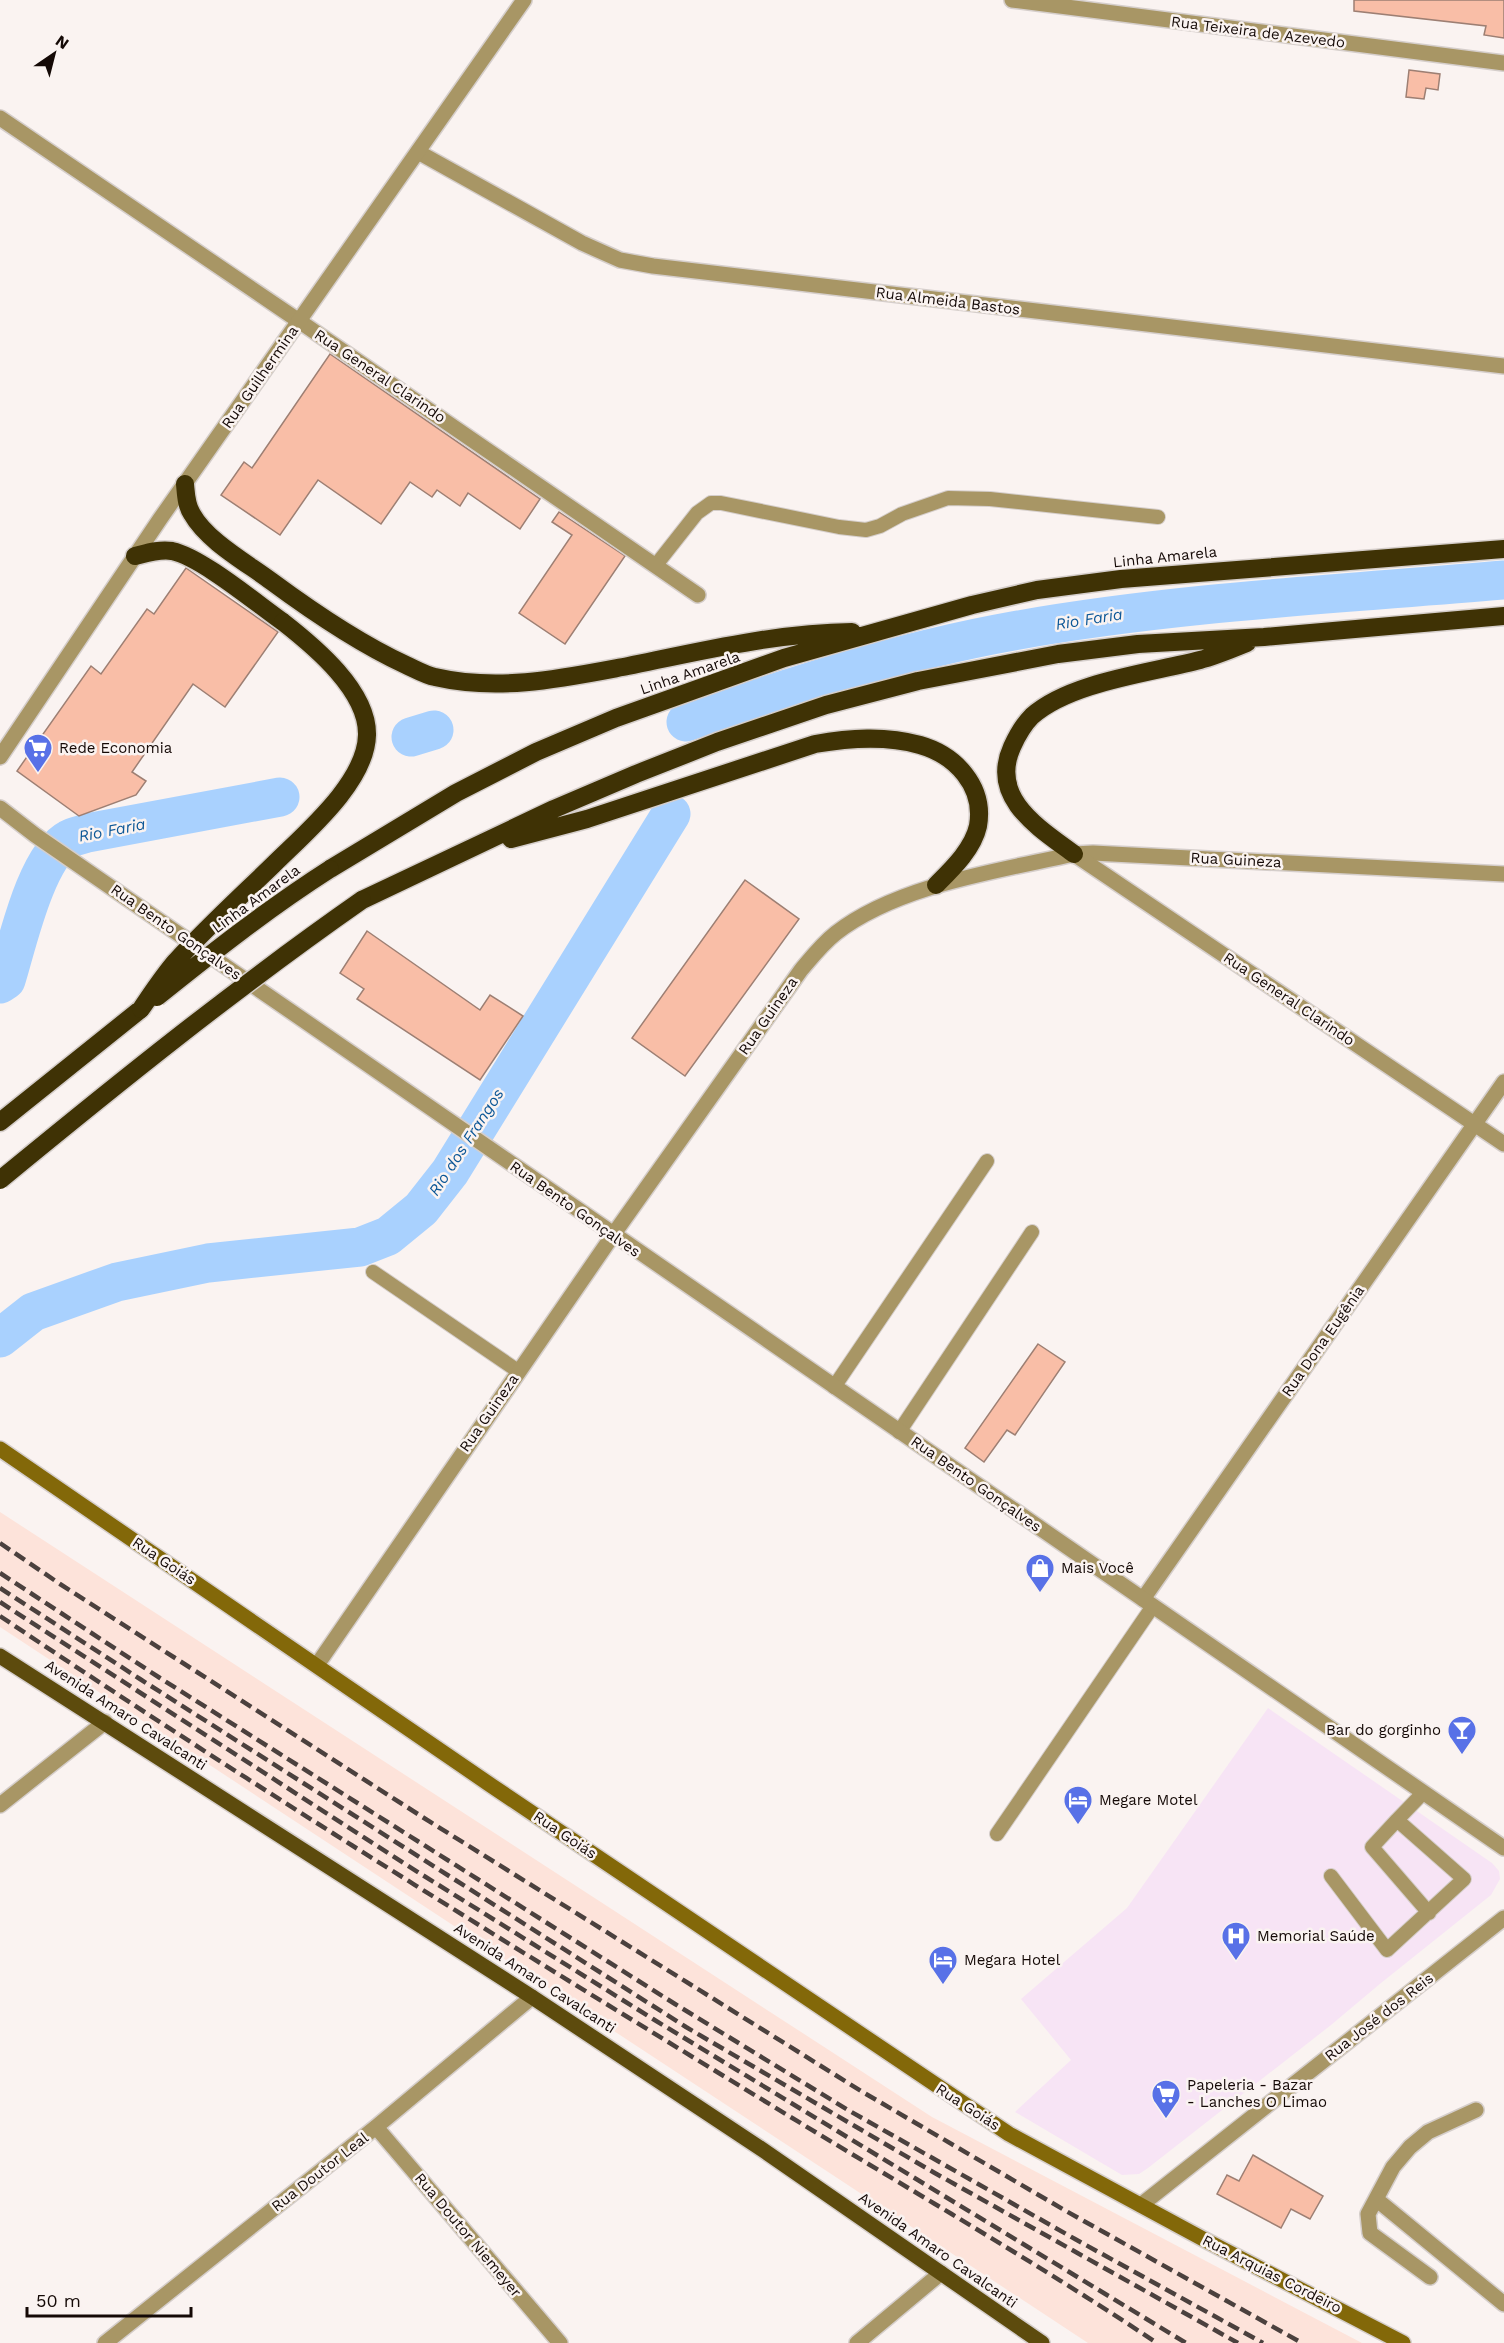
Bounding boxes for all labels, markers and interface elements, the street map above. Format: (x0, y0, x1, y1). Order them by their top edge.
street label: Rua Teixeira de Azevedo (1170, 12, 1346, 52)
north arrow (24, 24, 84, 84)
text: N (52, 31, 73, 53)
street label: Rua Almeida Bastos (875, 283, 1021, 319)
street label: Rua Guilhermina (218, 322, 302, 432)
street label: Rua General Clarindo (311, 325, 449, 427)
street label: Linha Amarela (1112, 543, 1218, 571)
water label: Rio Faria (1054, 604, 1124, 634)
street label: Linha Amarela (638, 647, 743, 699)
supermarket icon: Rede Economia (22, 732, 54, 774)
place label: Rede Economia (59, 739, 173, 757)
water label: Rio Faria (77, 814, 147, 846)
street label: Rua Guineza (1190, 849, 1282, 871)
street label: Linha Amarela (208, 861, 304, 937)
street label: Rua Bento Gonçalves (107, 880, 245, 984)
street label: Rua General Clarindo (1220, 948, 1358, 1050)
street label: Rua Guineza (735, 973, 802, 1058)
water label: Rio dos Frangos (424, 1085, 508, 1199)
street label: Rua Bento Gonçalves (506, 1157, 644, 1261)
street label: Rua Dona Eugênia (1278, 1281, 1368, 1400)
street label: Rua Guineza (456, 1370, 523, 1455)
street label: Rua Bento Gonçalves (907, 1432, 1045, 1536)
street label: Rua Goiás (129, 1533, 199, 1589)
shop icon: Mais Você (1024, 1552, 1056, 1594)
place label: Mais Você (1061, 1559, 1134, 1577)
street label: Avenida Amaro Cavalcanti (42, 1656, 210, 1774)
bar icon: Bar do gorginho (1446, 1714, 1478, 1756)
place label: Bar do gorginho (1326, 1721, 1441, 1739)
hotel icon: Megare Motel (1062, 1784, 1094, 1826)
place label: Megare Motel (1099, 1791, 1198, 1809)
street label: Rua Goiás (530, 1807, 600, 1863)
street label: Avenida Amaro Cavalcanti (451, 1919, 619, 2037)
hospital icon: Memorial Saúde (1220, 1920, 1252, 1962)
place label: Memorial Saúde (1257, 1927, 1375, 1945)
hotel icon: Megara Hotel (927, 1944, 959, 1986)
place label: Megara Hotel (964, 1951, 1061, 1969)
street label: Rua José dos Reis (1321, 1969, 1437, 2065)
place label: Papeleria - Bazar - Lanches O Limao (1187, 2076, 1327, 2111)
supermarket icon: Papeleria - Bazar - Lanches O Limao (1150, 2078, 1182, 2120)
street label: Rua Goiás (933, 2080, 1003, 2134)
street label: Rua Doutor Leal (268, 2128, 372, 2215)
street label: Rua Doutor Niemeyer (411, 2169, 525, 2301)
street label: Avenida Amaro Cavalcanti (855, 2188, 1021, 2312)
street label: Rua Arquias Cordeiro (1199, 2231, 1345, 2317)
scale bar (27, 2280, 190, 2318)
text: 50 m (36, 2290, 81, 2311)

